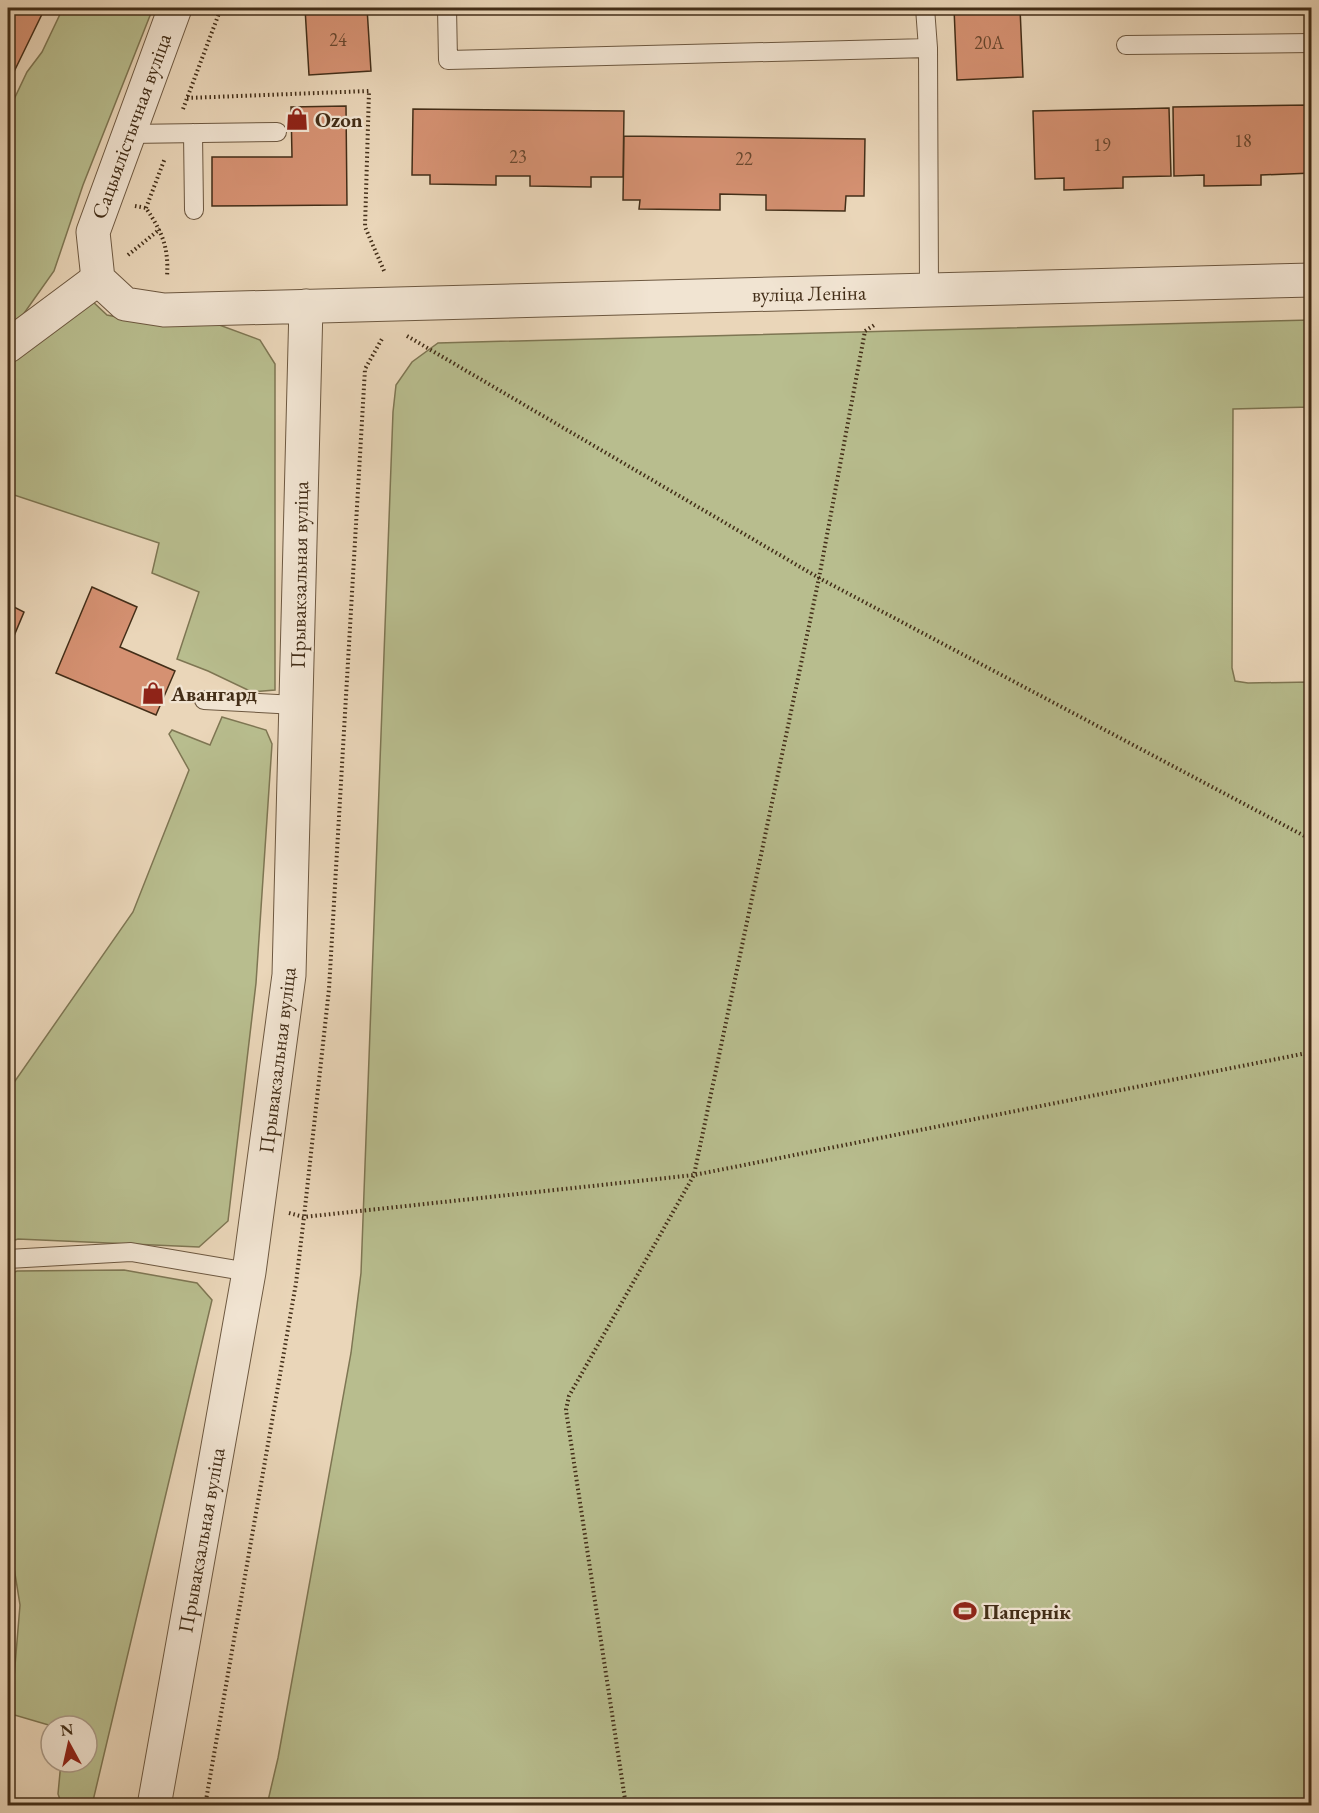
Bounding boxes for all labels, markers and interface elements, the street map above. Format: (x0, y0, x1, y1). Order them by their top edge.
house number: 24 (329, 28, 347, 51)
street label: Сацыялістычная вуліца (85, 29, 177, 222)
house number: 20А (974, 31, 1004, 54)
shop icon: Ozon (284, 106, 310, 132)
place label: Ozon (315, 106, 363, 133)
house number: 18 (1234, 129, 1252, 152)
house number: 19 (1093, 133, 1111, 156)
house number: 23 (509, 145, 527, 168)
house number: 22 (735, 147, 753, 170)
street label: вуліца Леніна (752, 278, 867, 307)
street label: Прывакзальная вуліца (284, 480, 314, 669)
shop icon: Авангард (140, 680, 166, 706)
place label: Авангард (170, 680, 257, 707)
street label: Прывакзальная вуліца (252, 965, 302, 1155)
street label: Прывакзальная вуліца (171, 1445, 231, 1635)
sports icon: Папернік (952, 1598, 978, 1624)
place label: Папернік (983, 1598, 1071, 1625)
north arrow (39, 1714, 99, 1774)
text: N (59, 1718, 75, 1741)

